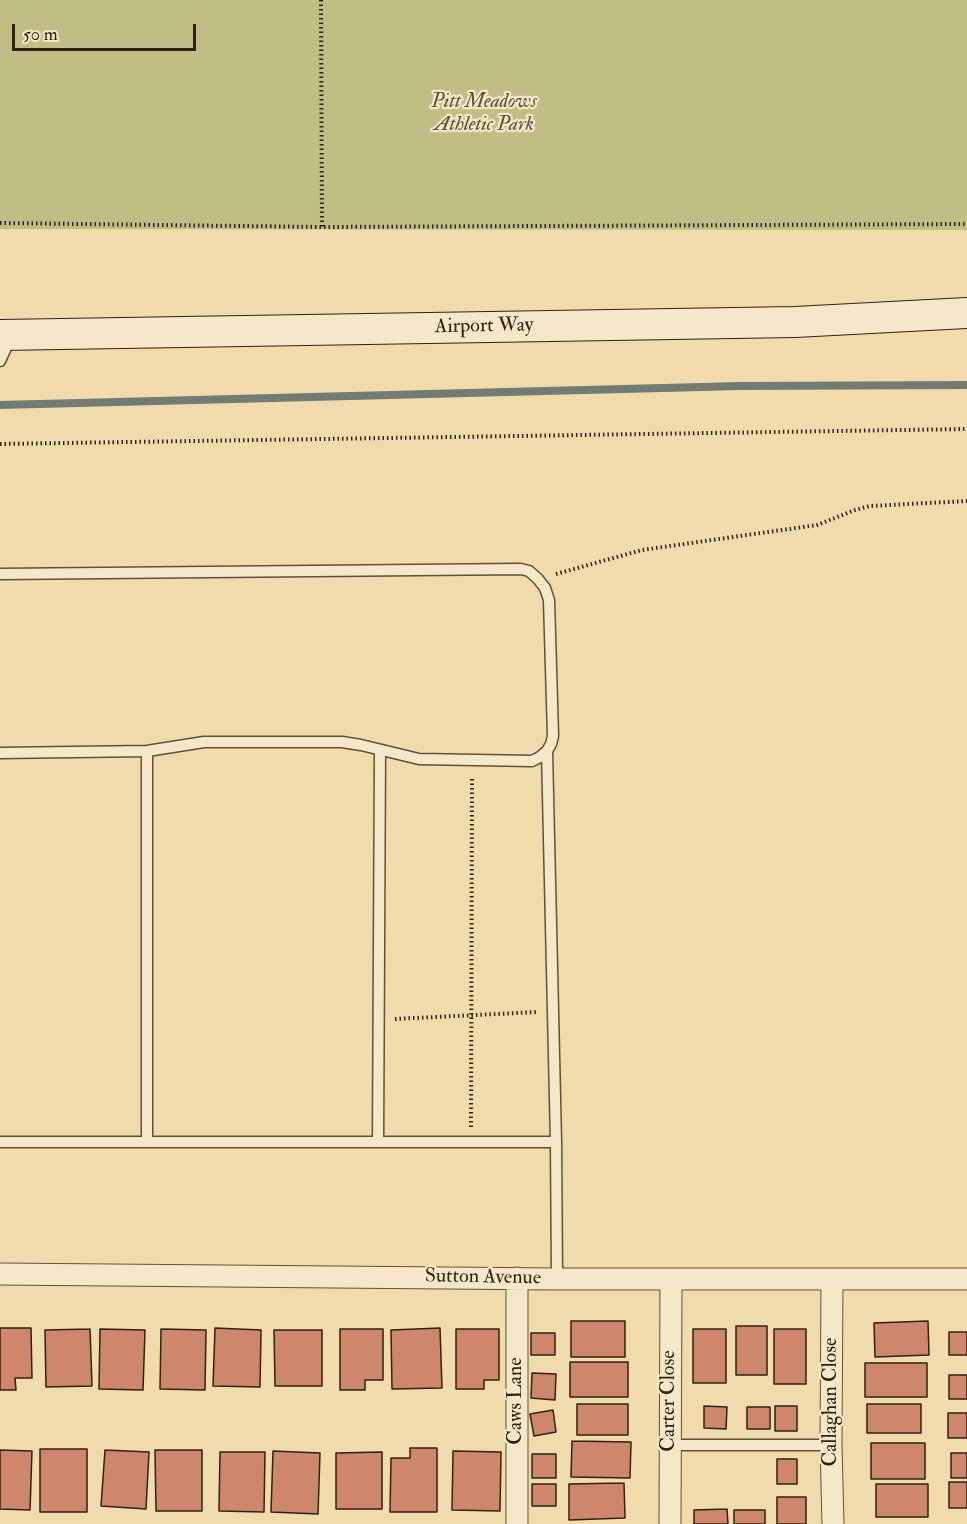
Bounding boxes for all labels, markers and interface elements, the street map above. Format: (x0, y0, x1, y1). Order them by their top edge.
scale bar (15, 12, 200, 50)
text: 50 m (23, 23, 58, 46)
park label: Pitt Meadows Athletic Park (431, 91, 537, 138)
street label: Airport Way (434, 314, 534, 340)
street label: Sutton Avenue (425, 1265, 541, 1291)
street label: Callaghan Close (820, 1338, 844, 1466)
street label: Carter Close (658, 1350, 682, 1452)
street label: Caws Lane (505, 1357, 529, 1445)

